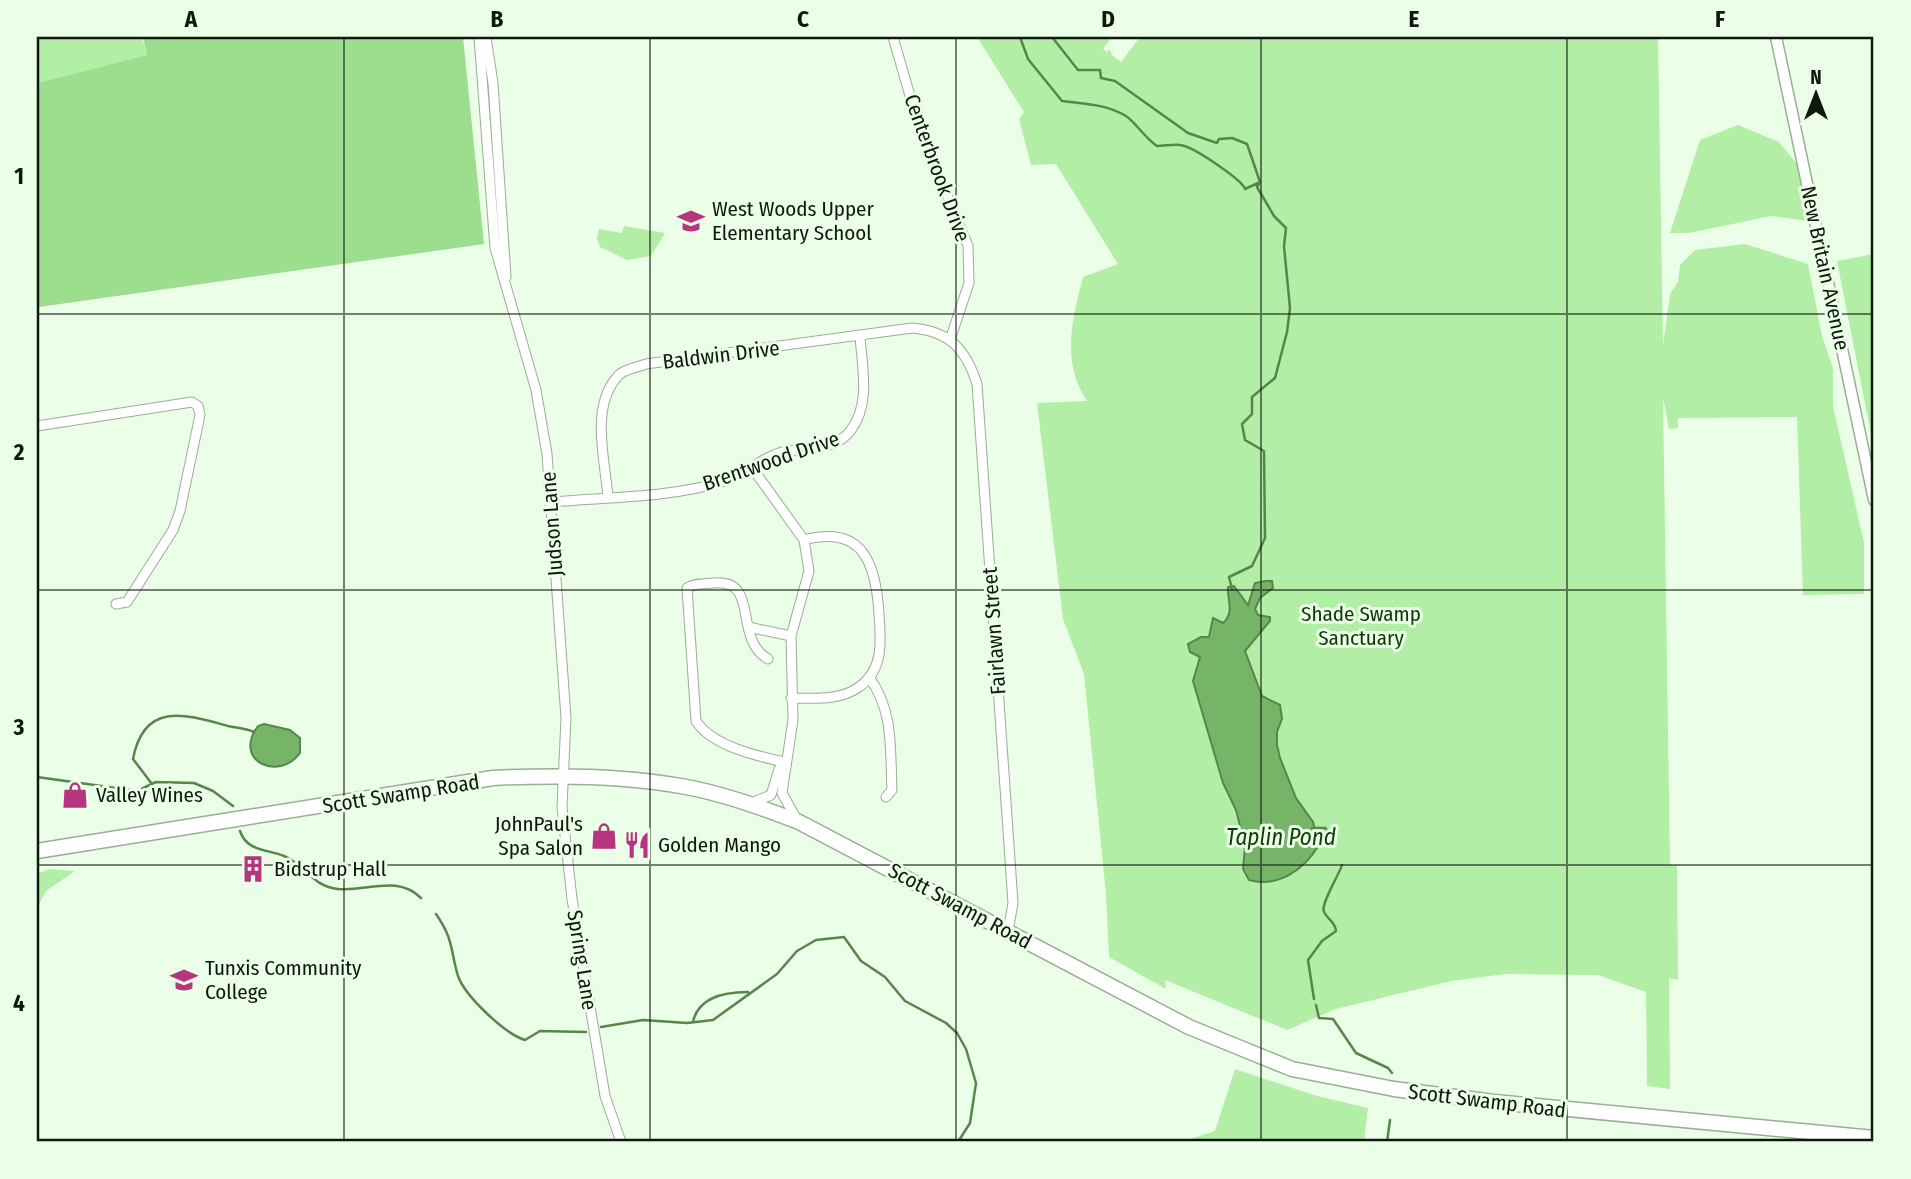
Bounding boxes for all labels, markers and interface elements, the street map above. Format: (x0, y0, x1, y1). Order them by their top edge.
text: A (184, 5, 198, 33)
text: B (491, 5, 504, 33)
text: C (797, 5, 809, 33)
text: D (1101, 5, 1115, 33)
text: E (1409, 5, 1420, 33)
text: F (1715, 5, 1725, 33)
north arrow (1782, 60, 1852, 130)
text: N (1810, 66, 1822, 89)
street label: Centerbrook Drive (898, 91, 976, 245)
text: 1 (14, 162, 24, 190)
street label: New Britain Avenue (1795, 183, 1855, 353)
place label: West Woods Upper Elementary School (712, 196, 874, 246)
school or university icon: West Woods Upper Elementary School (676, 206, 706, 236)
street label: Baldwin Drive (661, 335, 781, 375)
street label: Brentwood Drive (699, 425, 843, 497)
text: 2 (13, 438, 25, 466)
street label: Judson Lane (535, 471, 569, 577)
street label: Fairlawn Street (977, 566, 1011, 696)
park label: Shade Swamp Sanctuary (1301, 601, 1421, 651)
text: 3 (13, 713, 25, 741)
street label: Scott Swamp Road (321, 769, 481, 819)
shop icon: Valley Wines (60, 780, 90, 810)
place label: Valley Wines (96, 782, 203, 808)
place label: JohnPaul's Spa Salon (495, 811, 583, 861)
shop icon: JohnPaul's Spa Salon (589, 821, 619, 851)
water label: Taplin Pond (1226, 823, 1336, 851)
restaurant icon: Golden Mango (622, 830, 652, 860)
place label: Golden Mango (658, 832, 781, 858)
building icon: Bidstrup Hall (238, 854, 268, 884)
place label: Bidstrup Hall (274, 856, 387, 882)
street label: Scott Swamp Road (884, 857, 1036, 955)
street label: Spring Lane (561, 908, 603, 1012)
place label: Tunxis Community College (205, 955, 362, 1005)
school or university icon: Tunxis Community College (169, 965, 199, 995)
text: 4 (13, 989, 25, 1017)
street label: Scott Swamp Road (1407, 1078, 1567, 1124)

